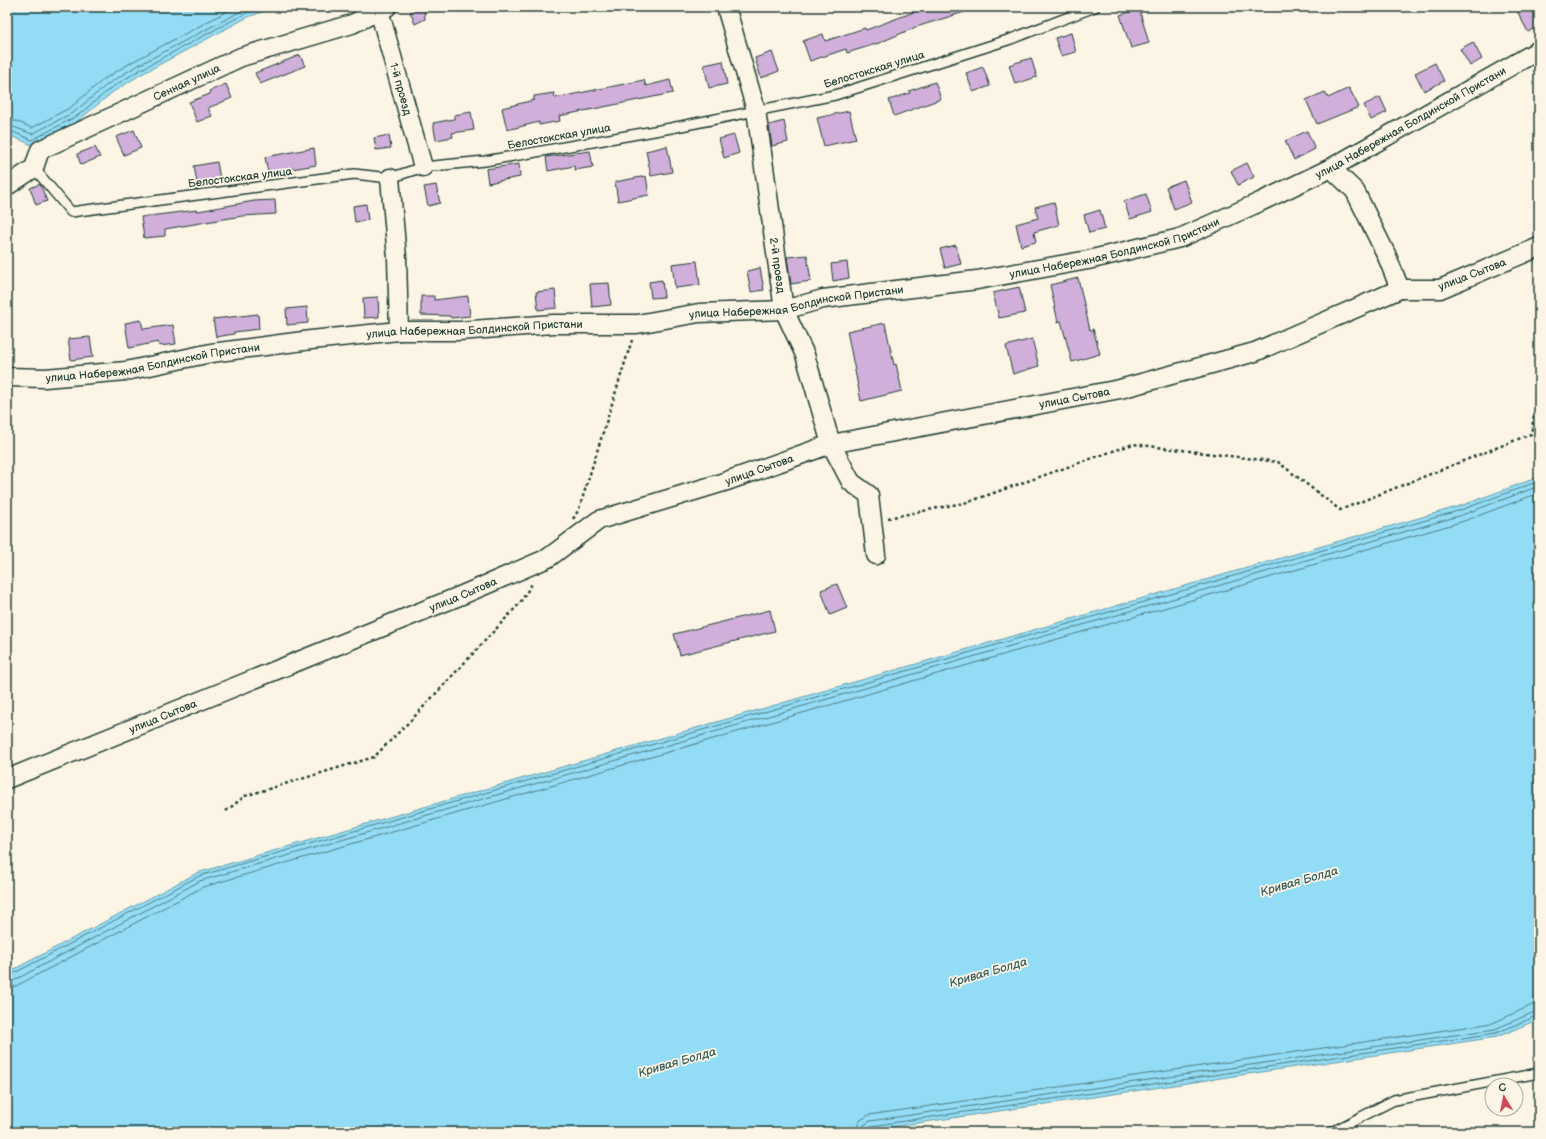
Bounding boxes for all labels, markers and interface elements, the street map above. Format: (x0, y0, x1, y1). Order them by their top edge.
street label: Белостокская улица (822, 48, 926, 91)
street label: Сенная улица (151, 61, 223, 104)
street label: 1-й проезд (387, 61, 414, 117)
street label: улица Набережная Болдинской Пристани (1313, 64, 1508, 181)
street label: Белостокская улица (506, 121, 612, 152)
street label: Белостокская улица (187, 165, 293, 190)
street label: улица Набережная Болдинской Пристани (1009, 215, 1222, 281)
street label: 2-й проезд (767, 237, 788, 294)
street label: улица Сытова (1436, 255, 1508, 293)
street label: улица Набережная Болдинской Пристани (688, 283, 904, 322)
street label: улица Набережная Болдинской Пристани (366, 318, 583, 341)
street label: улица Набережная Болдинской Пристани (45, 341, 261, 385)
street label: улица Сытова (1038, 385, 1111, 411)
street label: улица Сытова (723, 452, 796, 488)
street label: улица Сытова (428, 575, 499, 614)
street label: улица Сытова (127, 697, 199, 736)
water label: Кривая Болда (1258, 863, 1340, 900)
water label: Кривая Болда (947, 954, 1029, 991)
water label: Кривая Болда (636, 1044, 718, 1081)
north arrow (1484, 1077, 1524, 1117)
text: С (1497, 1081, 1508, 1095)

